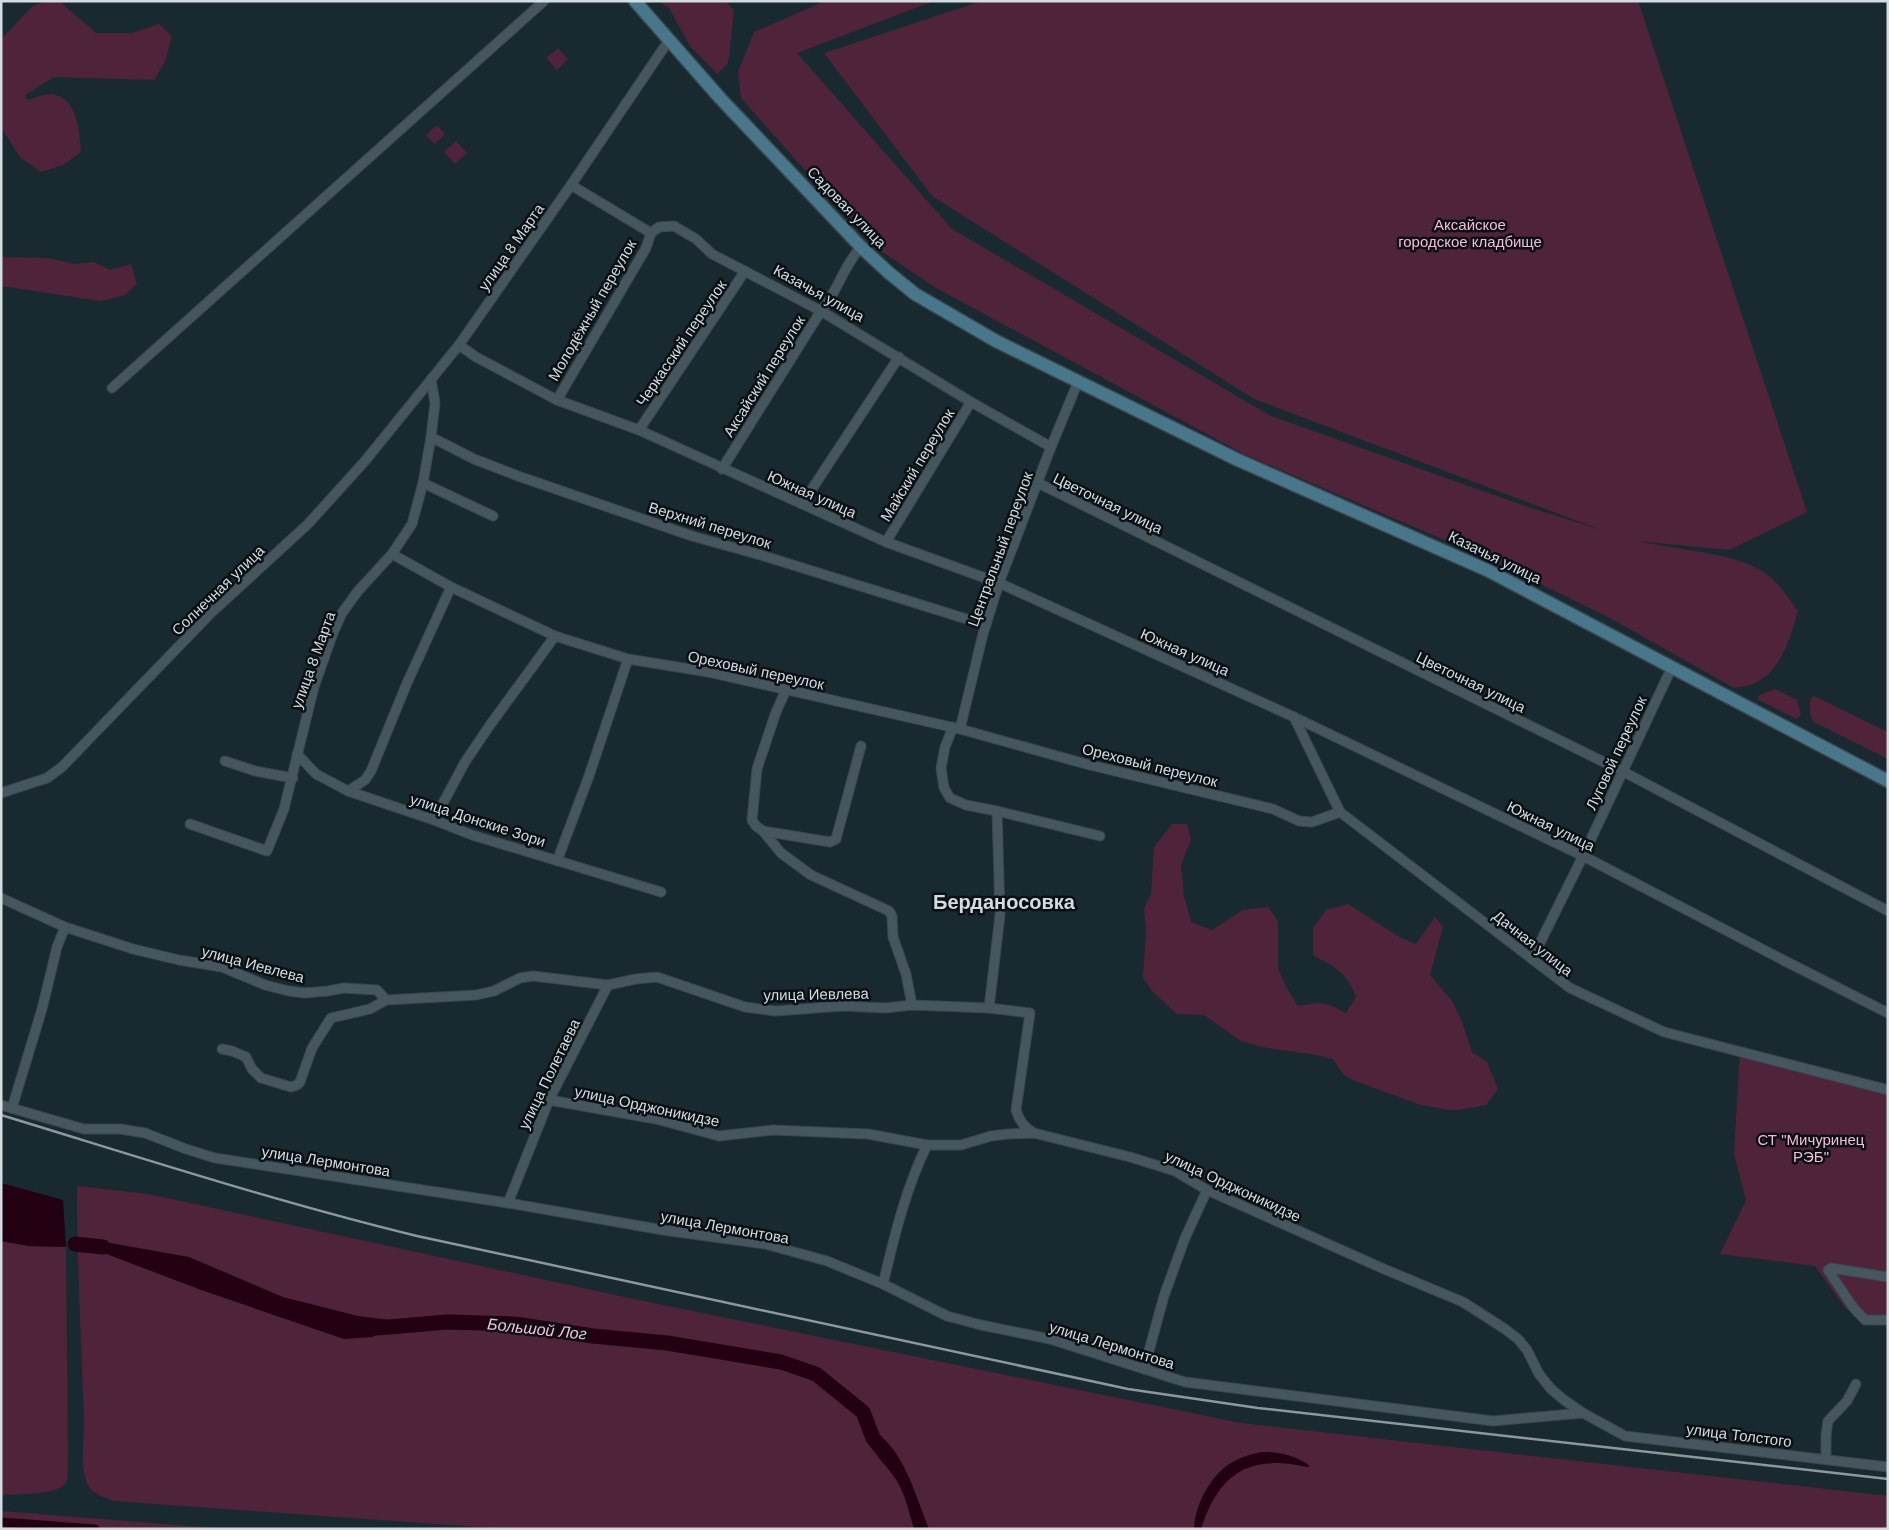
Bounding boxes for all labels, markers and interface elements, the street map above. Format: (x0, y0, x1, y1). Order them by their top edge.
street label: Садовая улица (804, 163, 890, 252)
street label: улица 8 Марта (475, 200, 548, 294)
park label: Аксайское городское кладбище (1398, 216, 1542, 250)
street label: Молодёжный переулок (545, 236, 640, 384)
street label: Казачья улица (771, 261, 868, 325)
street label: Черкасский переулок (632, 276, 730, 409)
street label: Аксайский переулок (720, 312, 809, 440)
street label: Майский переулок (877, 405, 958, 524)
street label: Южная улица (765, 467, 860, 521)
street label: Центральный переулок (964, 469, 1036, 629)
street label: Цветочная улица (1051, 469, 1166, 537)
street label: Верхний переулок (647, 498, 774, 552)
street label: Казачья улица (1446, 527, 1545, 587)
street label: Солнечная улица (168, 541, 268, 638)
street label: улица 8 Марта (288, 609, 339, 711)
street label: Южная улица (1138, 625, 1233, 679)
street label: Ореховый переулок (686, 647, 826, 693)
street label: Цветочная улица (1414, 648, 1529, 716)
street label: Луговой переулок (1582, 693, 1650, 813)
street label: Ореховый переулок (1081, 740, 1220, 790)
street label: улица Донские Зори (408, 790, 548, 850)
street label: Южная улица (1504, 797, 1598, 855)
district label: Берданосовка (933, 891, 1076, 913)
street label: Дачная улица (1490, 907, 1577, 980)
street label: улица Иевлева (200, 942, 307, 986)
street label: улица Иевлева (763, 985, 869, 1003)
street label: улица Полетаева (515, 1016, 583, 1132)
street label: улица Орджоникидзе (573, 1082, 721, 1130)
park label: СТ "Мичуринец РЭБ" (1758, 1131, 1865, 1165)
street label: улица Лермонтова (260, 1142, 392, 1180)
street label: улица Орджоникидзе (1163, 1147, 1303, 1225)
street label: улица Лермонтова (659, 1207, 791, 1247)
water label: Большой Лог (487, 1315, 588, 1343)
street label: улица Лермонтова (1047, 1318, 1177, 1372)
street label: улица Толстого (1685, 1420, 1793, 1450)

